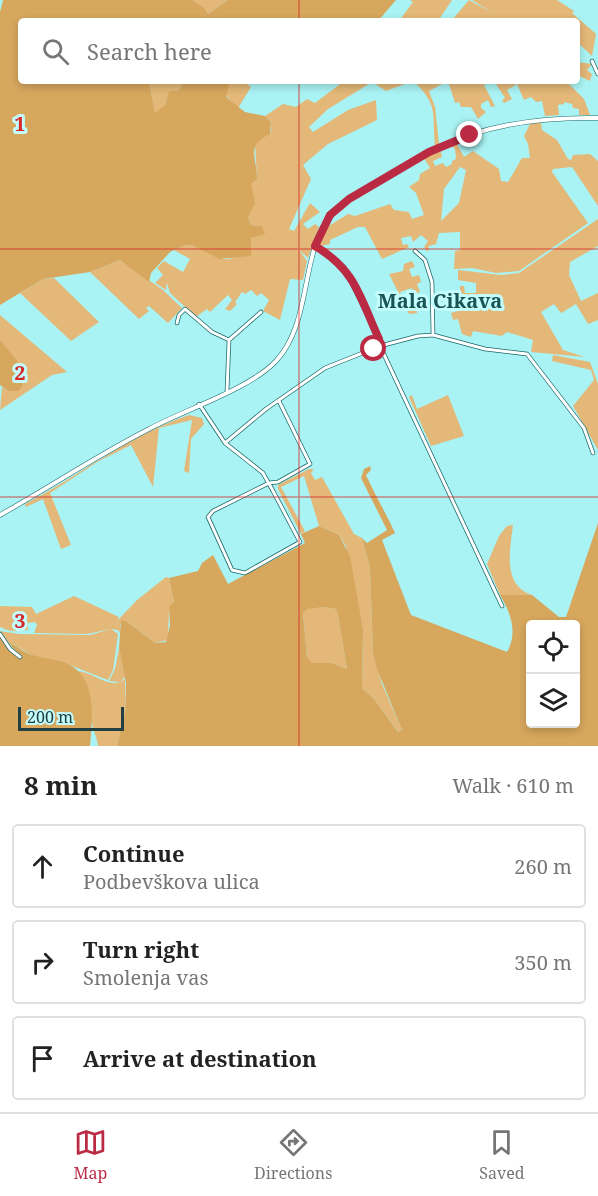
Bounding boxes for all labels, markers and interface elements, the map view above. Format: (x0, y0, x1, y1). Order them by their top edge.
search box (18, 18, 580, 84)
icon: search (39, 35, 72, 68)
text: Search here (87, 36, 212, 66)
text: 1 (14, 110, 26, 137)
route end (456, 121, 482, 147)
district label: Mala Cikava (378, 287, 502, 314)
route start (360, 335, 386, 361)
text: 2 (14, 359, 26, 386)
text: 3 (14, 607, 26, 634)
map controls (526, 620, 580, 728)
button: locate (526, 620, 580, 674)
button: layers (526, 674, 580, 728)
scale bar (18, 704, 124, 732)
text: 200 m (27, 706, 73, 728)
text: 8 min (24, 767, 98, 803)
text: Walk · 610 m (452, 772, 574, 799)
text: Continue (83, 838, 185, 868)
icon: ahead (26, 850, 59, 883)
text: 260 m (514, 853, 572, 880)
text: Podbevškova ulica (83, 868, 260, 895)
text: Turn right (83, 934, 199, 964)
icon: right (26, 946, 59, 979)
text: 350 m (514, 949, 572, 976)
text: Smolenja vas (83, 964, 208, 991)
icon: arrive (26, 1042, 59, 1075)
text: Arrive at destination (83, 1043, 317, 1073)
tab: Map (73, 1126, 107, 1184)
tab: Directions (254, 1126, 332, 1184)
tab: Saved (479, 1126, 525, 1184)

